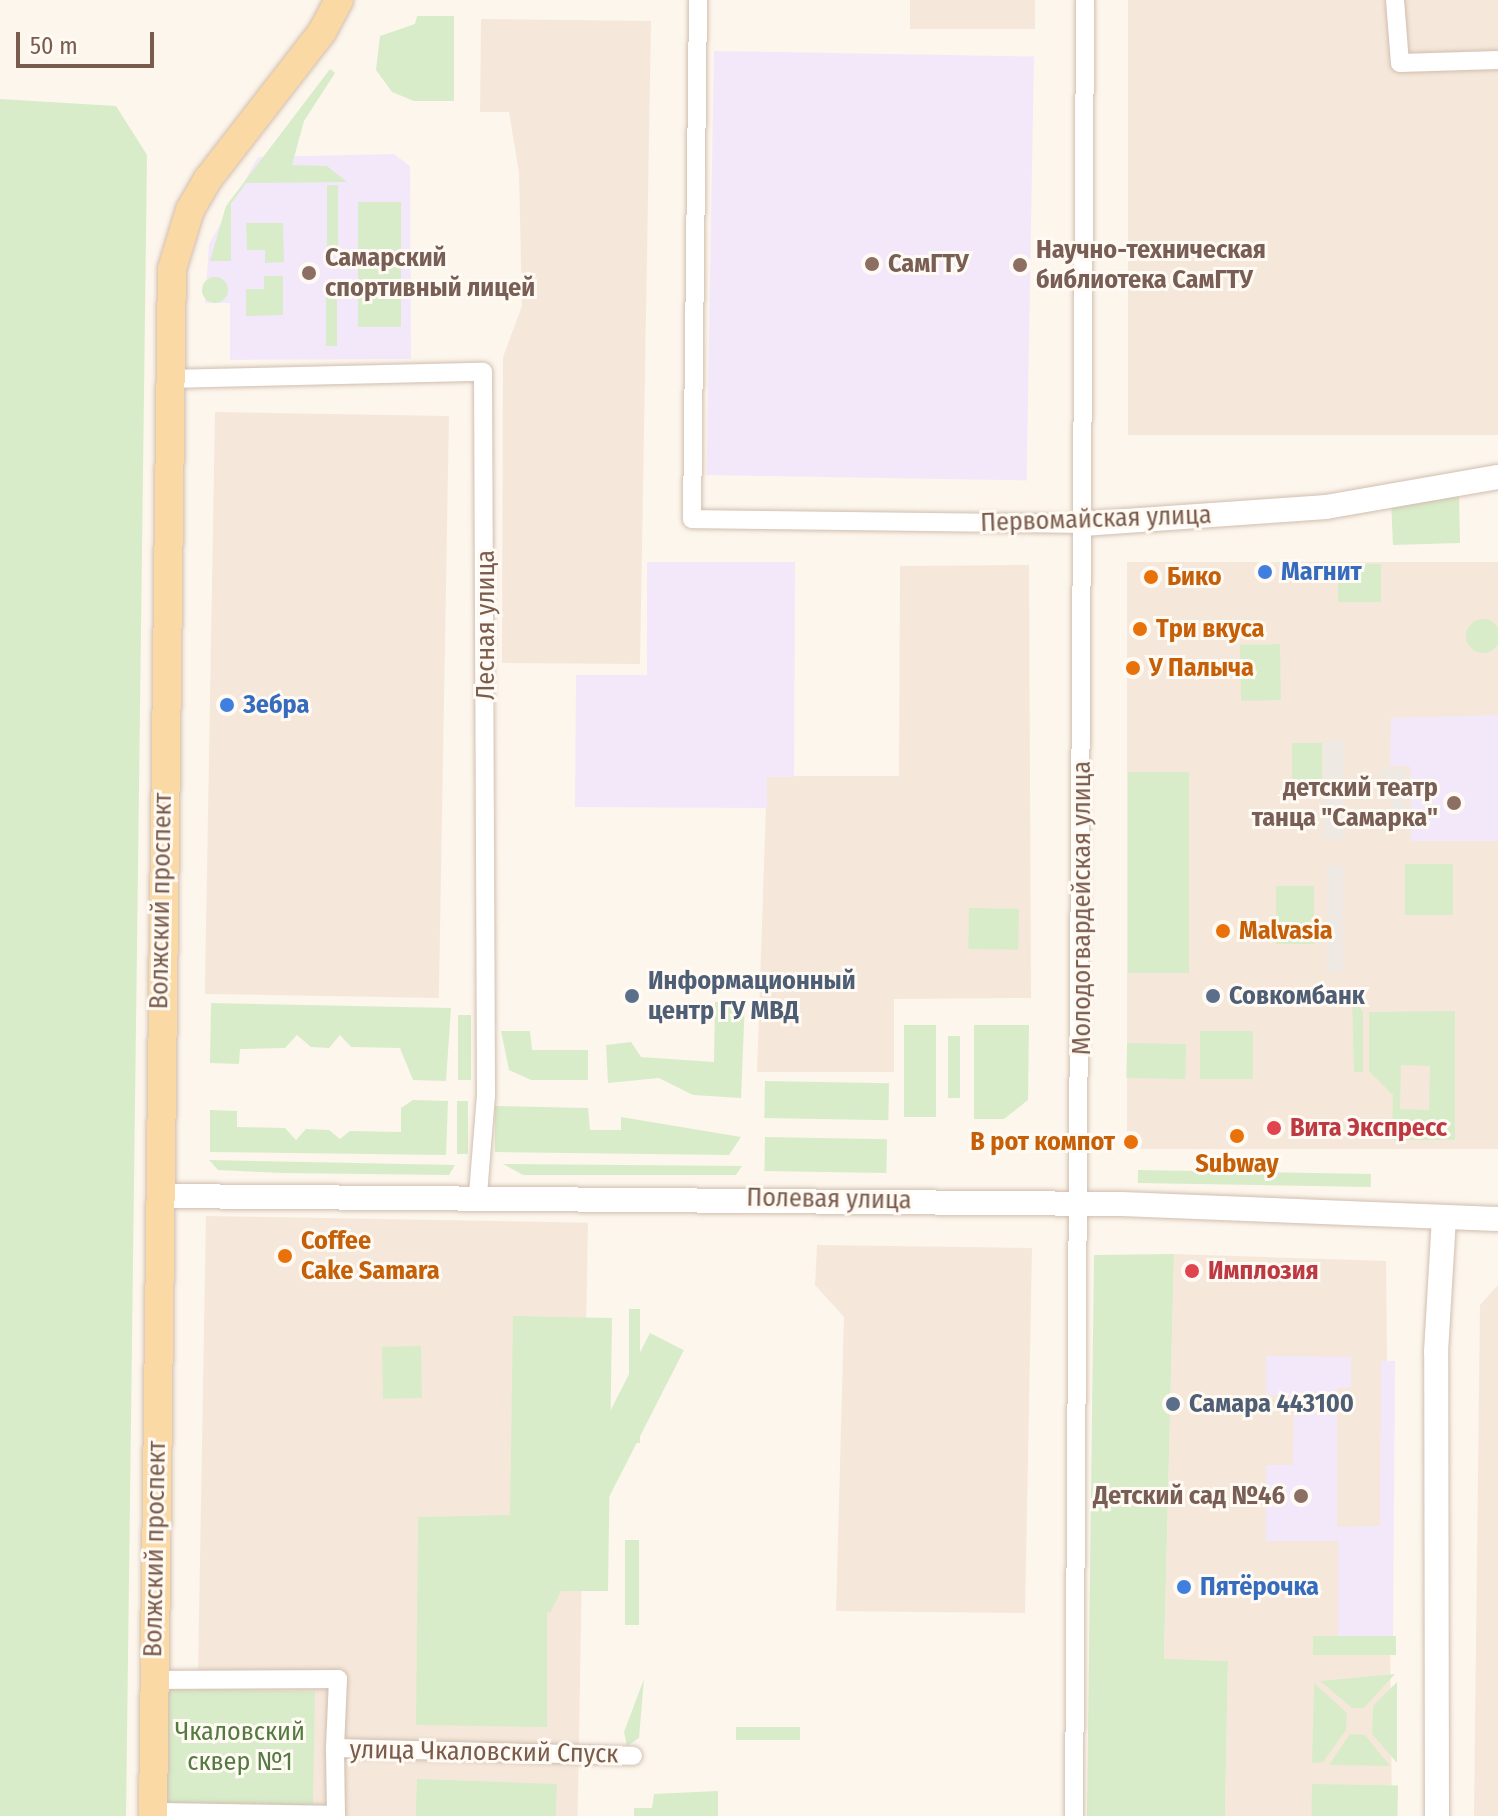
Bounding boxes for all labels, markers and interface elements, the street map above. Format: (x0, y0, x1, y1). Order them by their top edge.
scale bar (20, 16, 158, 66)
text: 50 m (30, 32, 78, 60)
place label: Научно-техническая библиотека СамГТУ (1036, 234, 1266, 296)
place label: Самарский спортивный лицей (325, 242, 535, 304)
place label: СамГТУ (888, 248, 969, 280)
marker: СамГТУ (863, 255, 881, 273)
marker: Научно-техническая библиотека СамГТУ (1011, 256, 1029, 274)
marker: Самарский спортивный лицей (300, 264, 318, 282)
street label: Первомайская улица (980, 499, 1212, 539)
street label: Лесная улица (470, 550, 502, 700)
place label: Магнит (1281, 556, 1362, 588)
place label: Бико (1167, 561, 1222, 593)
marker: Магнит (1256, 563, 1274, 581)
marker: Бико (1142, 568, 1160, 586)
place label: Три вкуса (1156, 613, 1265, 645)
marker: Три вкуса (1131, 620, 1149, 638)
place label: У Палыча (1149, 652, 1254, 684)
marker: У Палыча (1124, 659, 1142, 677)
place label: Зебра (243, 689, 309, 721)
marker: Зебра (218, 696, 236, 714)
street label: Молодогвардейская улица (1066, 761, 1098, 1055)
place label: детский театр танца "Самарка" (1252, 772, 1438, 834)
street label: Волжский проспект (144, 792, 178, 1010)
marker: детский театр танца "Самарка" (1445, 794, 1463, 812)
place label: Malvasia (1239, 915, 1333, 947)
marker: Malvasia (1214, 922, 1232, 940)
place label: Информационный центр ГУ МВД (648, 965, 856, 1026)
place label: Совкомбанк (1229, 980, 1365, 1012)
marker: Информационный центр ГУ МВД (623, 987, 641, 1005)
marker: Совкомбанк (1204, 987, 1222, 1005)
place label: Вита Экспресс (1290, 1112, 1447, 1144)
marker: Вита Экспресс (1265, 1119, 1283, 1137)
place label: В рот компот (970, 1126, 1115, 1158)
marker: Subway (1228, 1127, 1246, 1145)
marker: В рот компот (1122, 1133, 1140, 1151)
place label: Subway (1195, 1148, 1279, 1180)
street label: Полевая улица (746, 1182, 912, 1216)
place label: Coffee Cake Samara (301, 1225, 440, 1286)
marker: Coffee Cake Samara (276, 1247, 294, 1265)
place label: Имплозия (1208, 1255, 1319, 1287)
marker: Имплозия (1183, 1262, 1201, 1280)
place label: Самара 443100 (1189, 1388, 1354, 1420)
marker: Самара 443100 (1164, 1395, 1182, 1413)
street label: Волжский проспект (138, 1440, 172, 1658)
place label: Детский сад №46 (1093, 1480, 1285, 1512)
marker: Детский сад №46 (1292, 1487, 1310, 1505)
place label: Пятёрочка (1200, 1571, 1319, 1603)
marker: Пятёрочка (1175, 1578, 1193, 1596)
park label: Чкаловский сквер №1 (175, 1716, 305, 1778)
street label: улица Чкаловский Спуск (349, 1734, 619, 1770)

